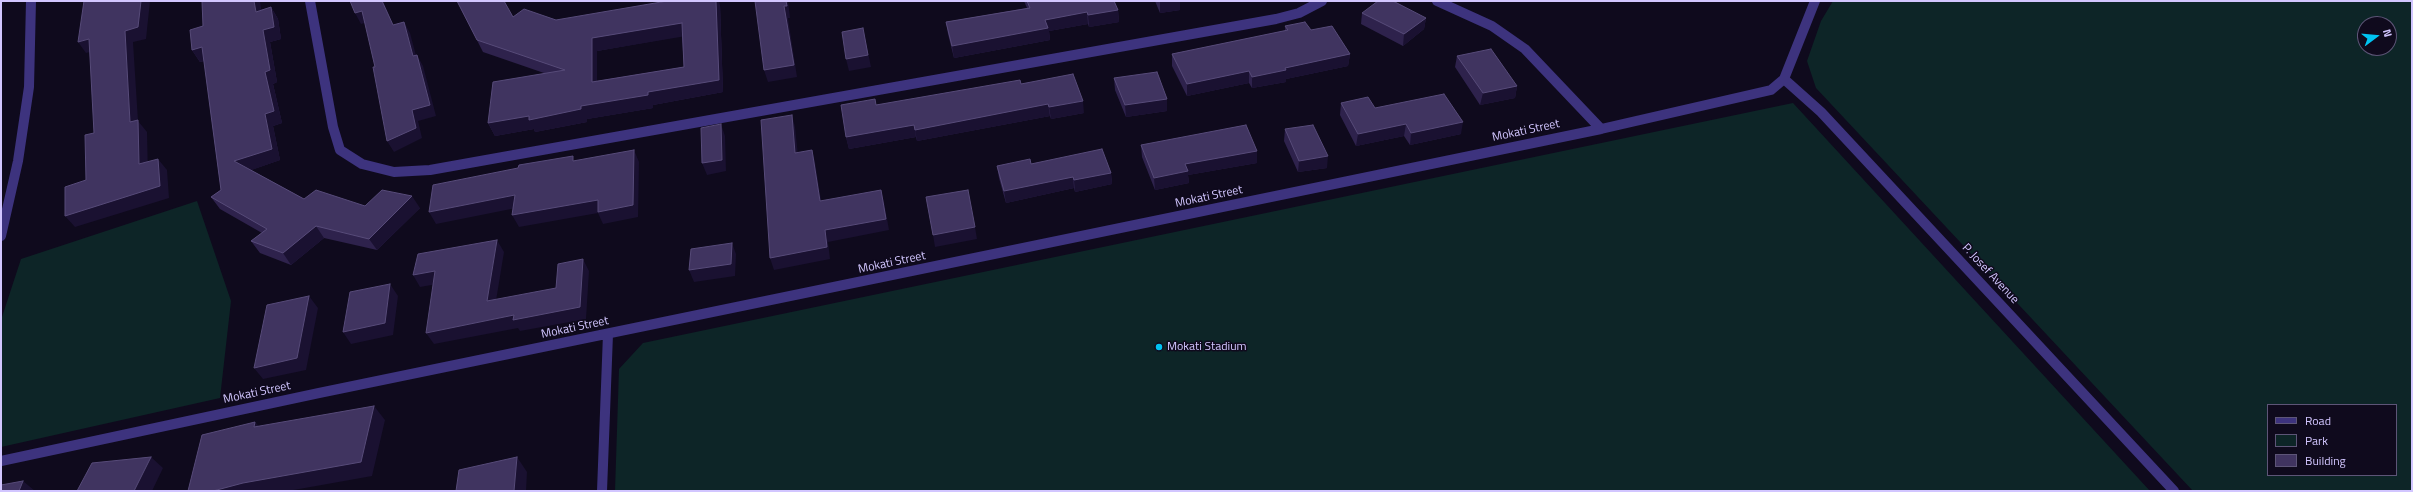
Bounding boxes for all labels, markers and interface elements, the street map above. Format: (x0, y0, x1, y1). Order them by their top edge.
north arrow (2357, 16, 2397, 56)
text: N (2379, 27, 2396, 39)
street label: Mokati Street (1491, 117, 1561, 145)
street label: Mokati Street (1174, 183, 1244, 211)
street label: P. Josef Avenue (1959, 241, 2021, 307)
street label: Mokati Street (857, 249, 927, 277)
street label: Mokati Street (540, 314, 610, 342)
place label: Mokati Stadium (1167, 340, 1247, 354)
marker: Mokati Stadium (1154, 342, 1164, 352)
street label: Mokati Street (222, 379, 292, 407)
legend (2267, 404, 2397, 476)
text: Road (2305, 411, 2331, 430)
text: Park (2305, 431, 2328, 450)
text: Building (2305, 451, 2346, 470)

